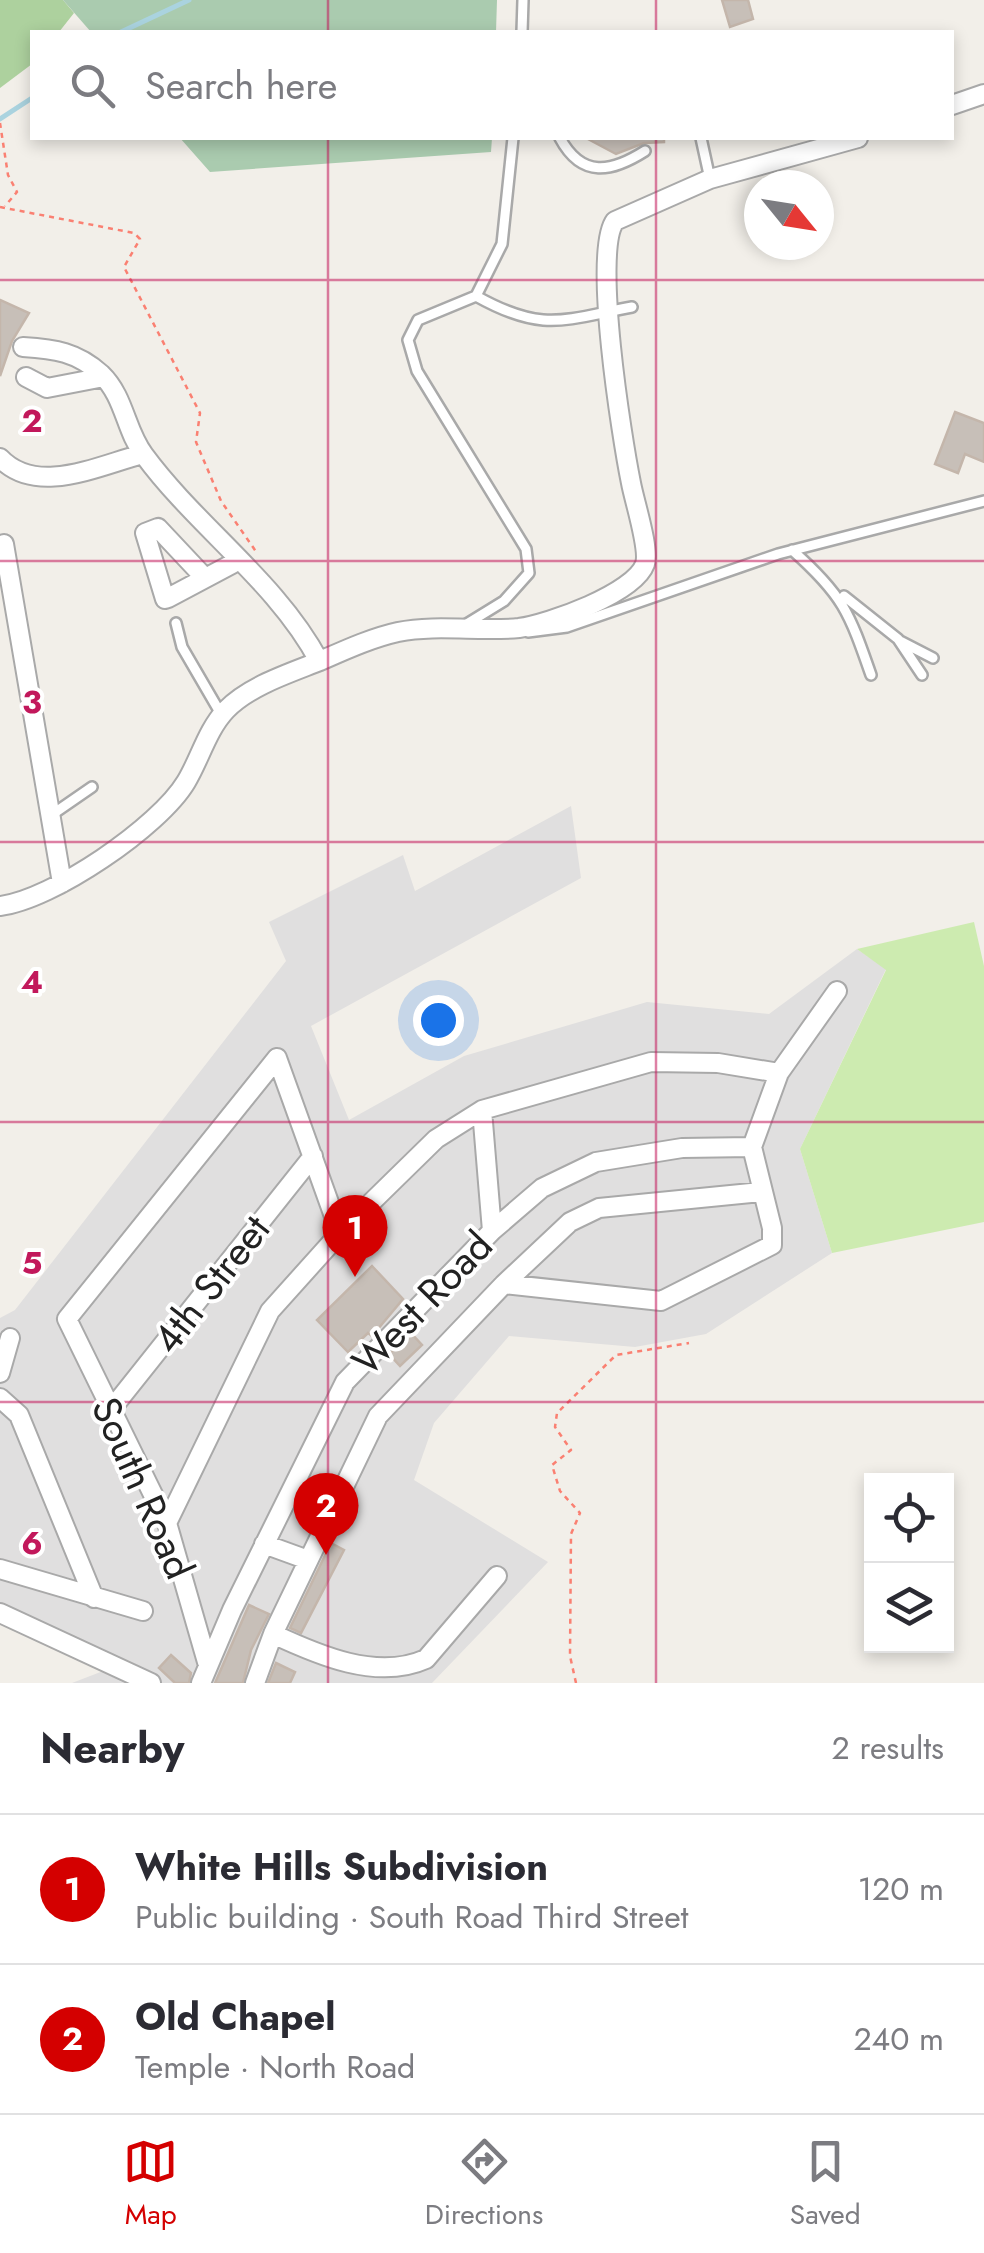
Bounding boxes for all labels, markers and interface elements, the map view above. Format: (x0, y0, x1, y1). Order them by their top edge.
search box (30, 30, 954, 140)
icon: search (65, 58, 120, 113)
text: Search here (145, 58, 337, 113)
north arrow (744, 170, 834, 260)
text: 2 (22, 398, 43, 444)
text: 3 (22, 679, 42, 725)
text: 4 (21, 959, 43, 1005)
your location (413, 995, 464, 1046)
pin: 1 (322, 1194, 388, 1277)
street label: 4th Street (138, 1202, 284, 1365)
street label: West Road (338, 1218, 506, 1388)
text: 5 (22, 1240, 42, 1286)
street label: South Road (77, 1388, 209, 1588)
pin: 2 (294, 1472, 358, 1555)
map controls (864, 1473, 954, 1653)
button: locate (864, 1473, 954, 1563)
text: 6 (21, 1520, 43, 1566)
button: layers (864, 1563, 954, 1653)
text: Nearby (40, 1718, 184, 1779)
text: 2 results (832, 1725, 944, 1771)
text: White Hills Subdivision (135, 1839, 548, 1894)
text: 1 (64, 1866, 81, 1912)
text: 120 m (858, 1866, 944, 1912)
text: Public building · South Road Third Street (135, 1894, 688, 1940)
text: Old Chapel (135, 1989, 336, 2044)
text: 2 (62, 2016, 83, 2062)
text: 240 m (853, 2016, 944, 2062)
text: Temple · North Road (135, 2044, 415, 2090)
tab: Map (123, 2134, 178, 2235)
tab: Directions (425, 2134, 543, 2235)
tab: Saved (790, 2134, 861, 2235)

